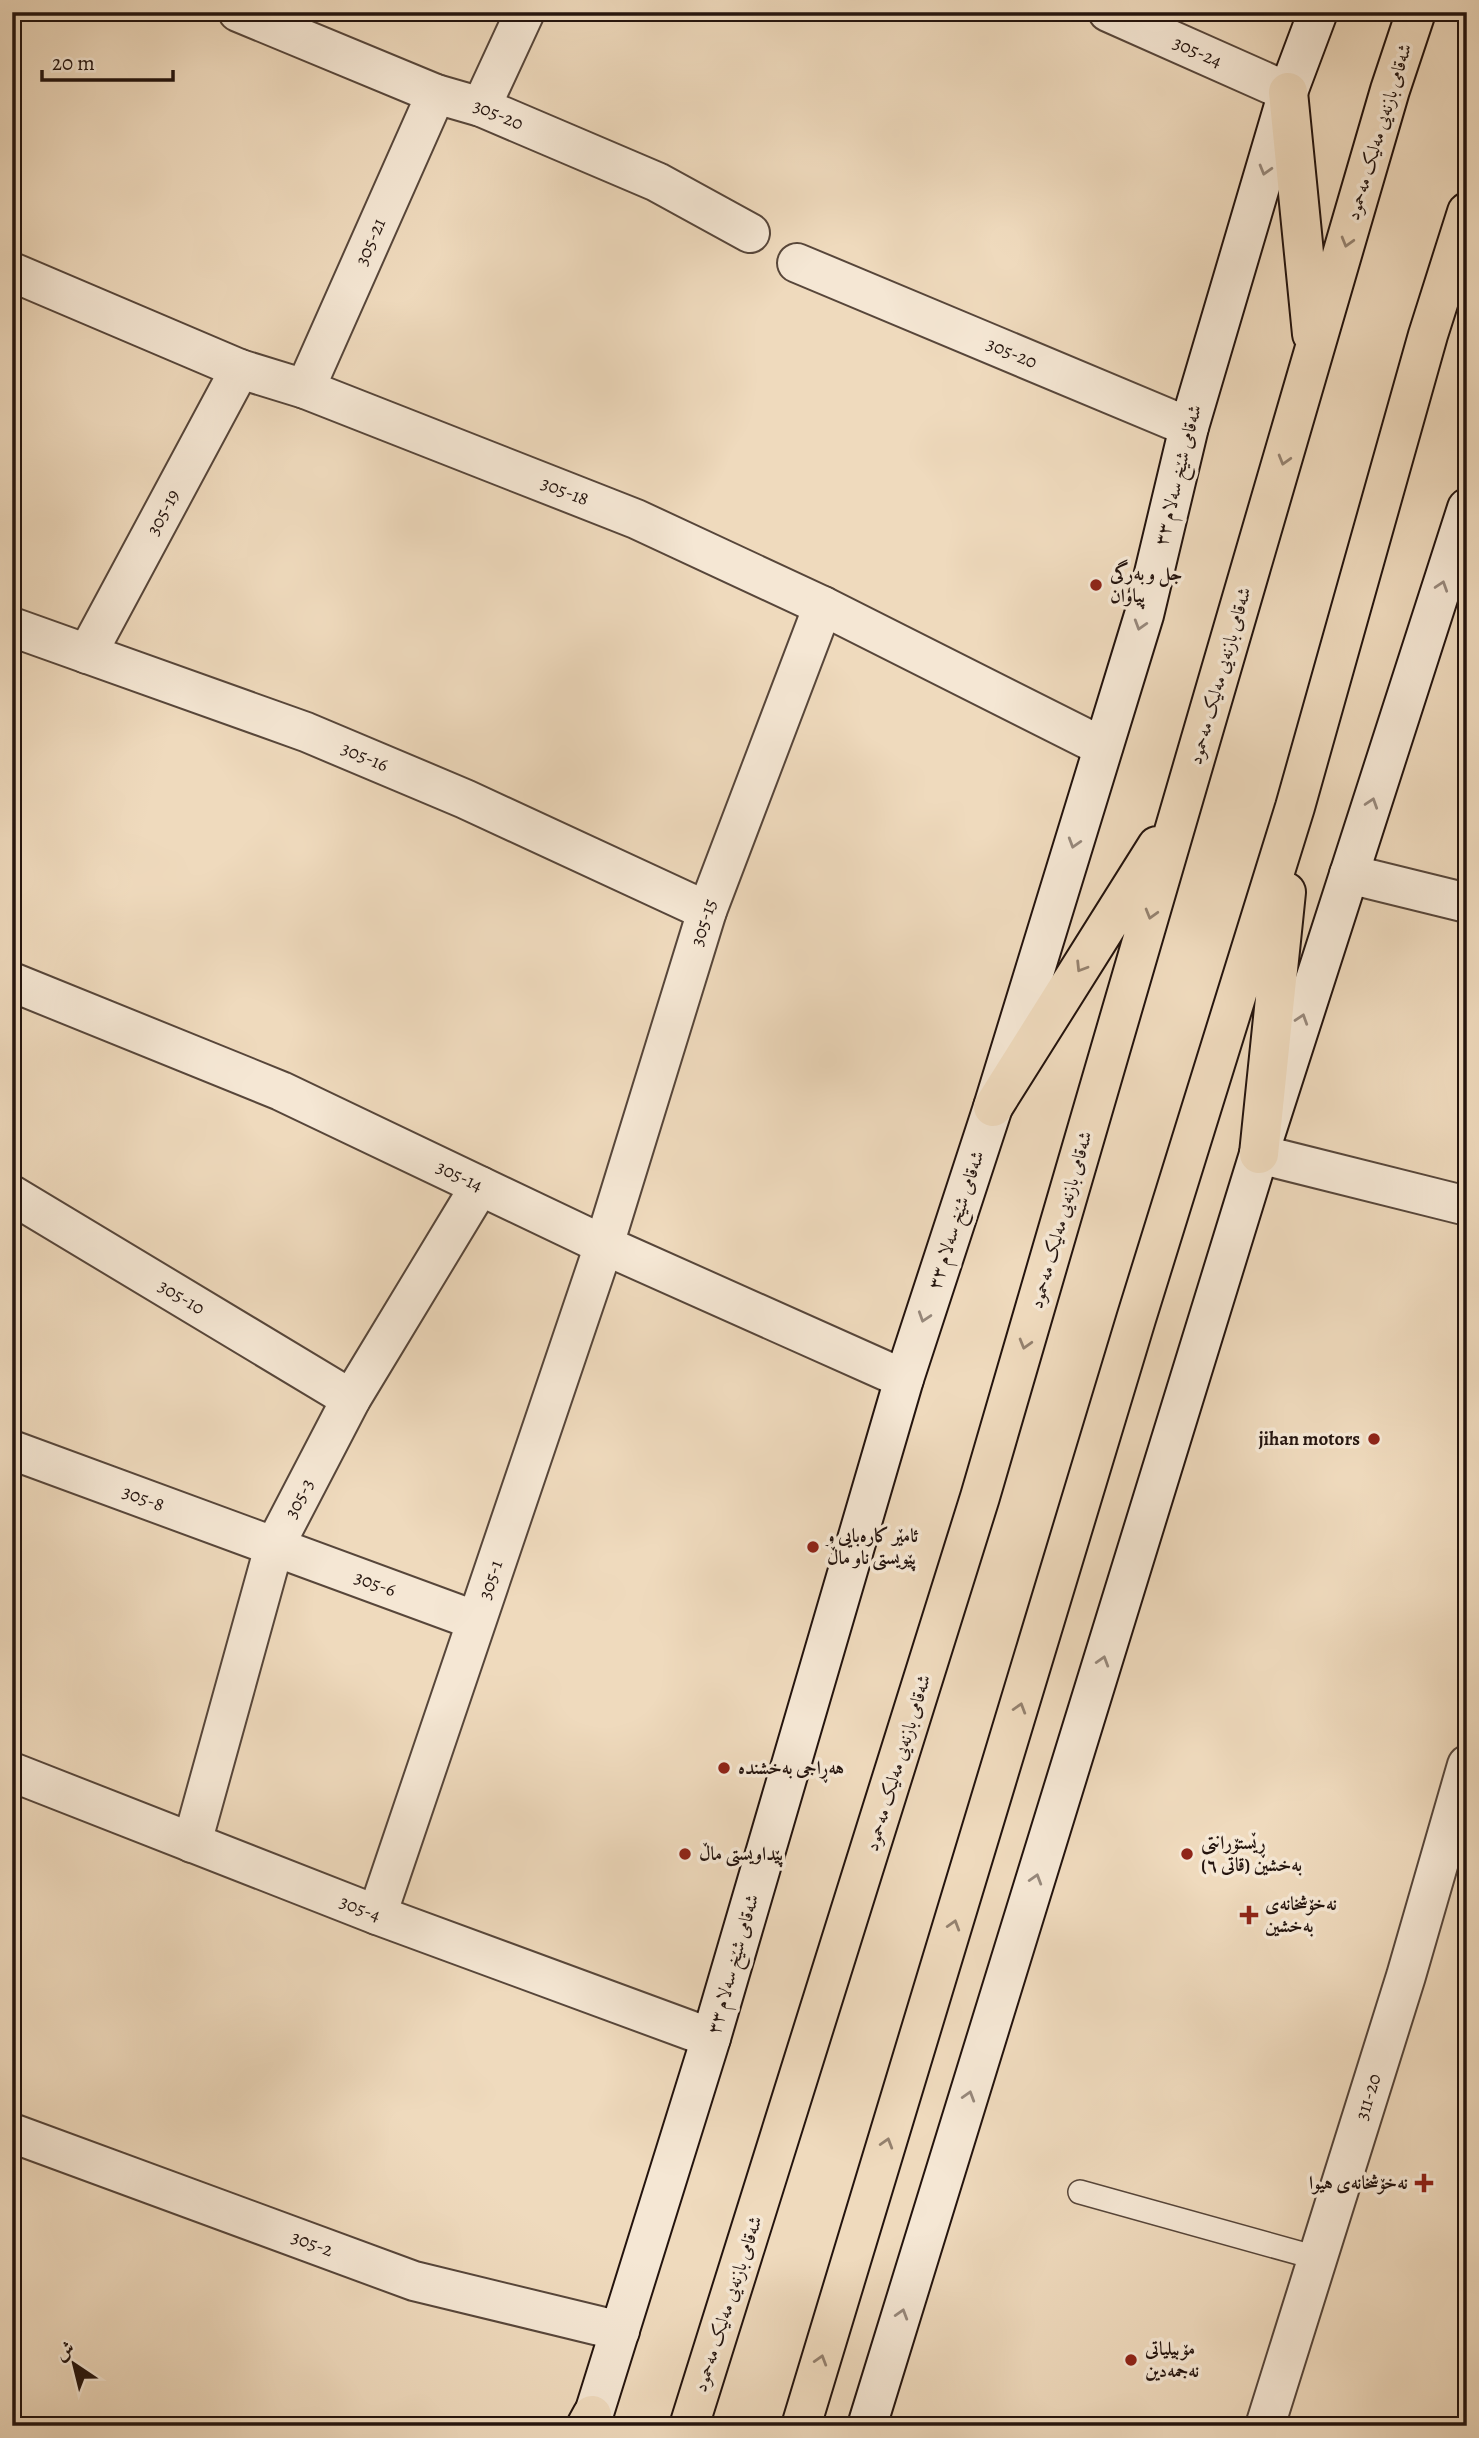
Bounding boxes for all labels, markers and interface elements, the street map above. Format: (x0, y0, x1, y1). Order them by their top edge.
street label: 305-24 (1169, 30, 1227, 74)
scale bar (42, 38, 173, 82)
street label: شەقامی بازنەیی مەلیک مەحمود (1340, 40, 1418, 224)
text: 20 m (52, 49, 95, 77)
street label: 305-20 (470, 92, 528, 137)
one-way arrow (1258, 164, 1273, 176)
street label: 305-21 (349, 214, 392, 270)
one-way arrow (1340, 236, 1355, 248)
street label: 305-20 (983, 331, 1041, 375)
street label: شەقامی شێخ سەلام ٣٣ (1148, 402, 1212, 549)
one-way arrow (1277, 454, 1292, 466)
street label: 305-18 (537, 470, 593, 512)
street label: 305-19 (140, 485, 186, 540)
place label: جل و بەرگی پیاوان (1109, 559, 1182, 610)
marker: جل و بەرگی پیاوان (1088, 577, 1104, 593)
one-way arrow (1433, 581, 1448, 593)
street label: شەقامی بازنەیی مەلیک مەحمود (1182, 584, 1258, 768)
one-way arrow (1134, 619, 1149, 631)
street label: 305-16 (337, 735, 393, 778)
one-way arrow (1364, 797, 1378, 809)
one-way arrow (1067, 837, 1082, 849)
street label: 305-15 (684, 895, 723, 949)
one-way arrow (1144, 908, 1159, 920)
one-way arrow (1076, 959, 1089, 972)
one-way arrow (1294, 1014, 1309, 1026)
street label: شەقامی بازنەیی مەلیک مەحمود (1023, 1128, 1099, 1312)
street label: شەقامی شێخ سەلام ٣٣ (921, 1147, 994, 1294)
street label: 305-14 (432, 1154, 487, 1198)
street label: 305-10 (153, 1273, 210, 1321)
one-way arrow (918, 1311, 933, 1323)
one-way arrow (1018, 1338, 1033, 1350)
place label: jihan motors (1258, 1426, 1360, 1452)
marker: jihan motors (1366, 1431, 1382, 1447)
street label: 305-3 (278, 1474, 320, 1523)
street label: 305-8 (119, 1479, 168, 1518)
place label: ئامێر کارەبایی و پێویستی ناو ماڵ (825, 1523, 919, 1572)
marker: ئامێر کارەبایی و پێویستی ناو ماڵ (805, 1539, 821, 1555)
street label: 305-1 (472, 1556, 509, 1603)
street label: 305-6 (351, 1564, 400, 1603)
one-way arrow (1094, 1656, 1109, 1668)
street label: شەقامی بازنەیی مەلیک مەحمود (859, 1671, 937, 1855)
one-way arrow (1011, 1702, 1026, 1714)
place label: هەڕاجی بەخشندە (738, 1755, 844, 1784)
marker: هەڕاجی بەخشندە (716, 1760, 732, 1776)
place label: ڕێستۆرانتی بە‌خشین (قاتی ٦) (1201, 1830, 1303, 1878)
place label: پێداویستی ماڵ (699, 1841, 784, 1868)
marker: پێداویستی ماڵ (677, 1846, 693, 1862)
marker: ڕێستۆرانتی بە‌خشین (قاتی ٦) (1179, 1846, 1195, 1862)
one-way arrow (1027, 1873, 1042, 1885)
street label: 305-4 (336, 1889, 385, 1928)
street label: شەقامی شێخ سەلام ٣٣ (701, 1891, 769, 2038)
place label: نەخۆشخانەی بەخشین (1265, 1891, 1337, 1939)
marker: نەخۆشخانەی بەخشین (1239, 1905, 1259, 1925)
one-way arrow (946, 1920, 960, 1932)
street label: 311-20 (1349, 2070, 1388, 2123)
one-way arrow (960, 2091, 975, 2103)
one-way arrow (879, 2137, 894, 2149)
place label: نەخۆشخانەی هیوا (1309, 2170, 1408, 2196)
marker: نەخۆشخانەی هیوا (1414, 2173, 1434, 2193)
street label: شەقامی بازنەیی مەلیک مەحمود (687, 2213, 769, 2395)
street label: 305-2 (288, 2224, 337, 2263)
one-way arrow (893, 2308, 908, 2320)
north arrow (38, 2330, 108, 2400)
text: ش (50, 2335, 80, 2367)
place label: مۆبیلیاتی نەجمەدین (1144, 2336, 1199, 2384)
marker: مۆبیلیاتی نەجمەدین (1123, 2352, 1139, 2368)
one-way arrow (813, 2355, 827, 2367)

